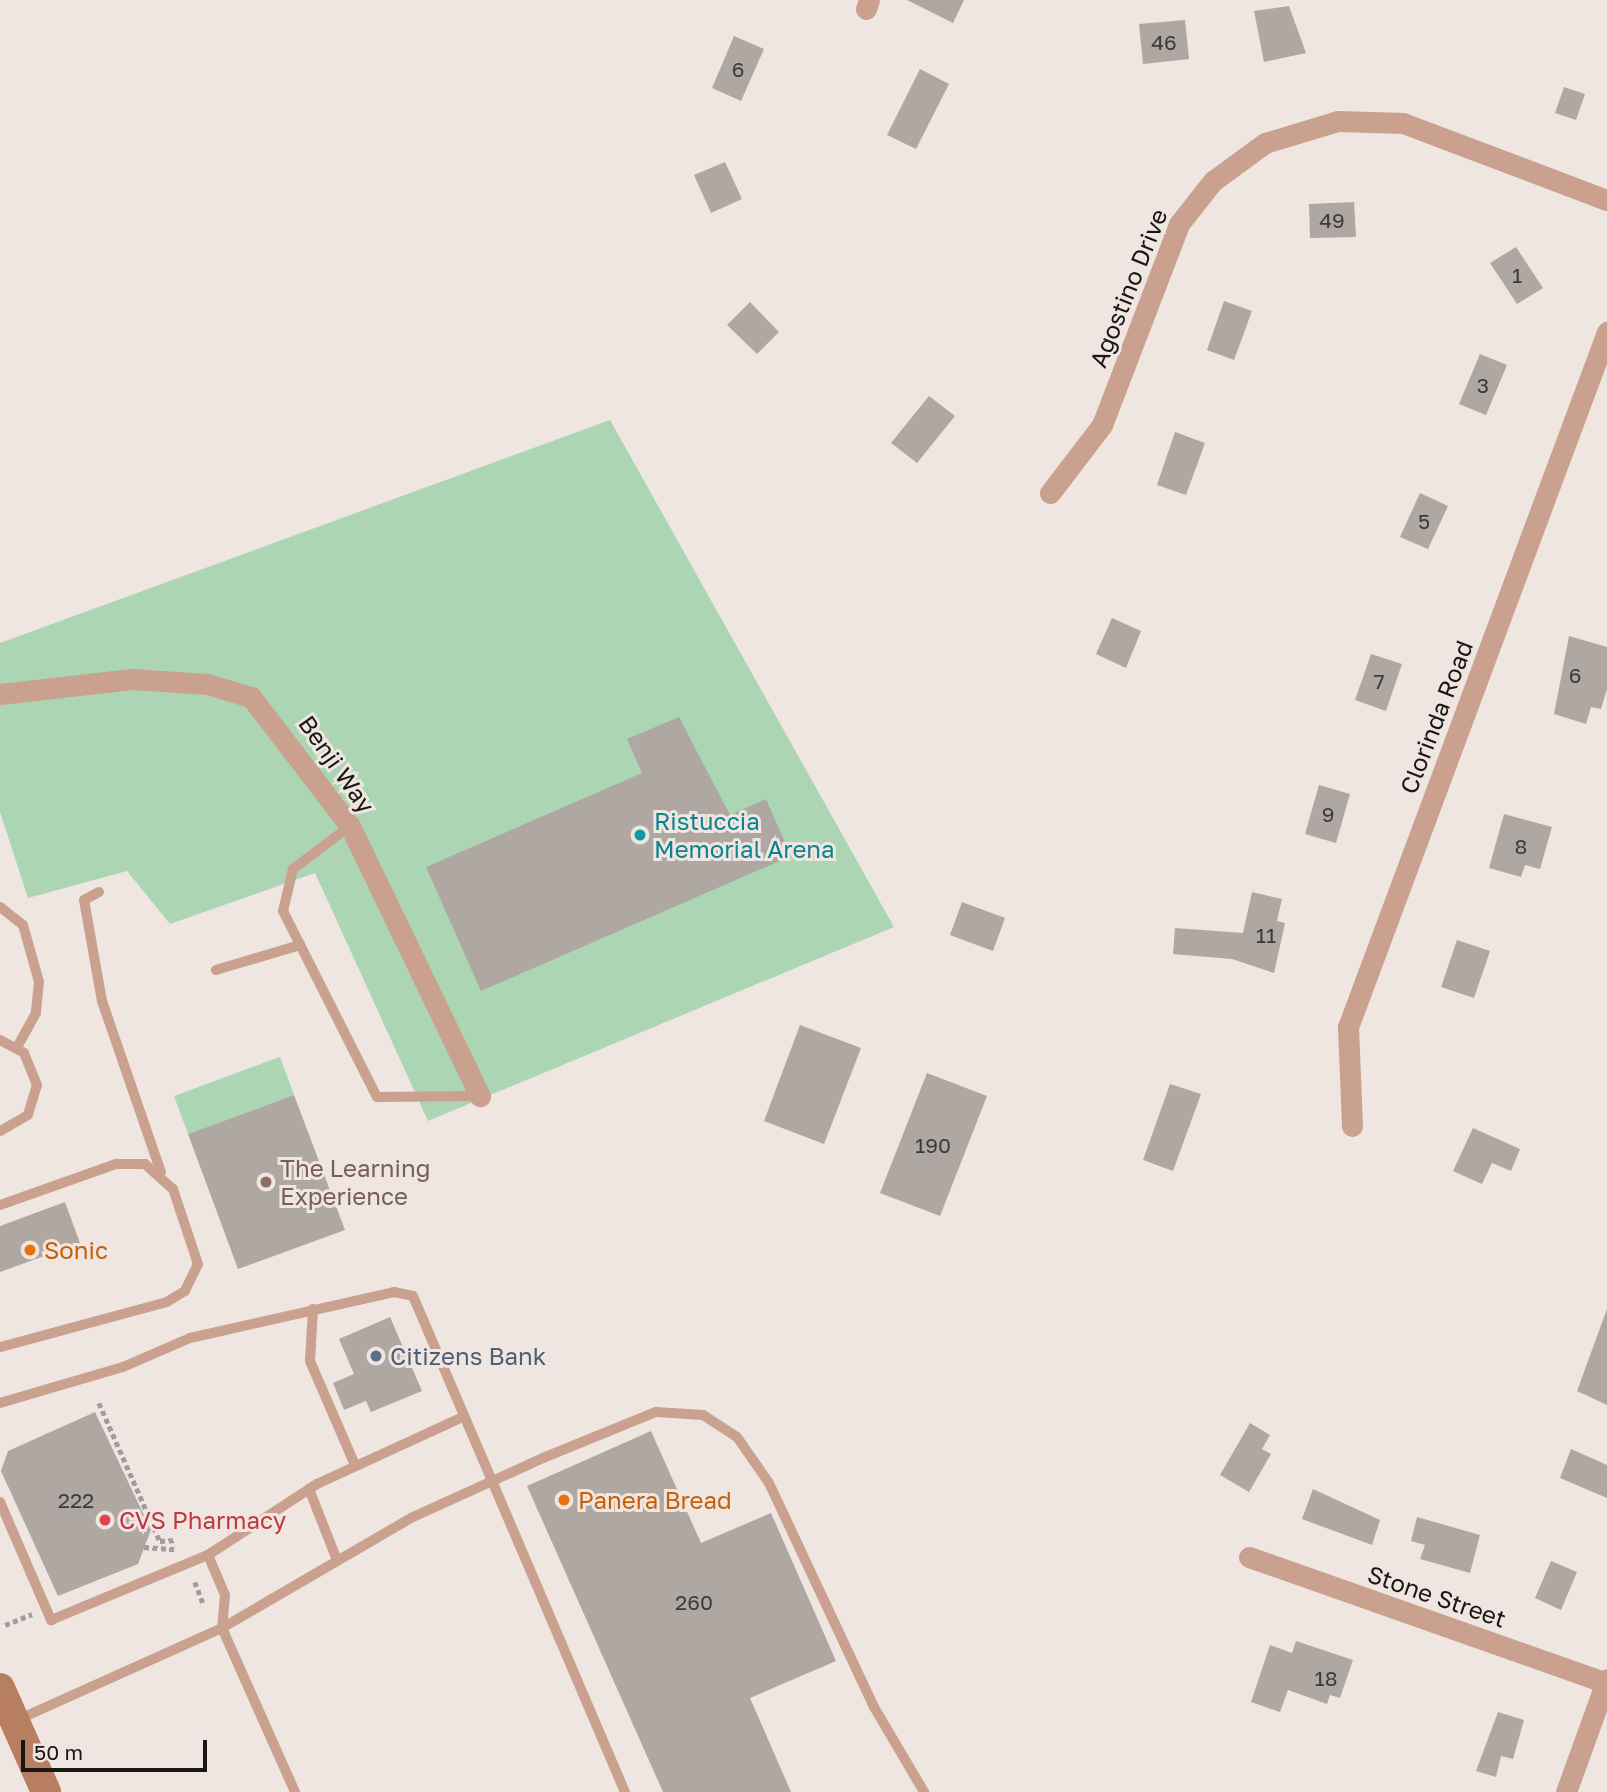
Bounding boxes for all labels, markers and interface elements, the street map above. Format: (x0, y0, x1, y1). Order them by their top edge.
house number: 46 (1151, 29, 1177, 55)
house number: 6 (732, 56, 744, 82)
street label: Agostino Drive (1083, 205, 1173, 371)
house number: 49 (1319, 207, 1345, 233)
house number: 1 (1512, 262, 1522, 288)
house number: 3 (1477, 372, 1489, 398)
house number: 5 (1418, 508, 1430, 534)
street label: Clorinda Road (1394, 636, 1478, 798)
house number: 6 (1569, 662, 1581, 688)
house number: 7 (1373, 668, 1385, 694)
street label: Benji Way (293, 710, 381, 818)
house number: 9 (1322, 801, 1334, 827)
place label: Ristuccia Memorial Arena (654, 807, 835, 863)
marker: Ristuccia Memorial Arena (632, 827, 648, 843)
house number: 8 (1515, 833, 1527, 859)
house number: 11 (1256, 922, 1276, 948)
house number: 190 (915, 1132, 951, 1158)
place label: The Learning Experience (280, 1154, 431, 1210)
marker: The Learning Experience (258, 1174, 274, 1190)
place label: Sonic (44, 1236, 108, 1264)
marker: Sonic (22, 1242, 38, 1258)
place label: Citizens Bank (390, 1342, 546, 1370)
marker: Citizens Bank (368, 1348, 384, 1364)
place label: Panera Bread (578, 1486, 732, 1514)
house number: 222 (58, 1487, 94, 1513)
marker: Panera Bread (556, 1492, 572, 1508)
place label: CVS Pharmacy (119, 1506, 286, 1534)
marker: CVS Pharmacy (97, 1512, 113, 1528)
street label: Stone Street (1364, 1559, 1510, 1633)
house number: 260 (675, 1589, 713, 1615)
house number: 18 (1315, 1665, 1337, 1691)
scale bar (24, 1726, 210, 1770)
text: 50 m (34, 1739, 83, 1765)

